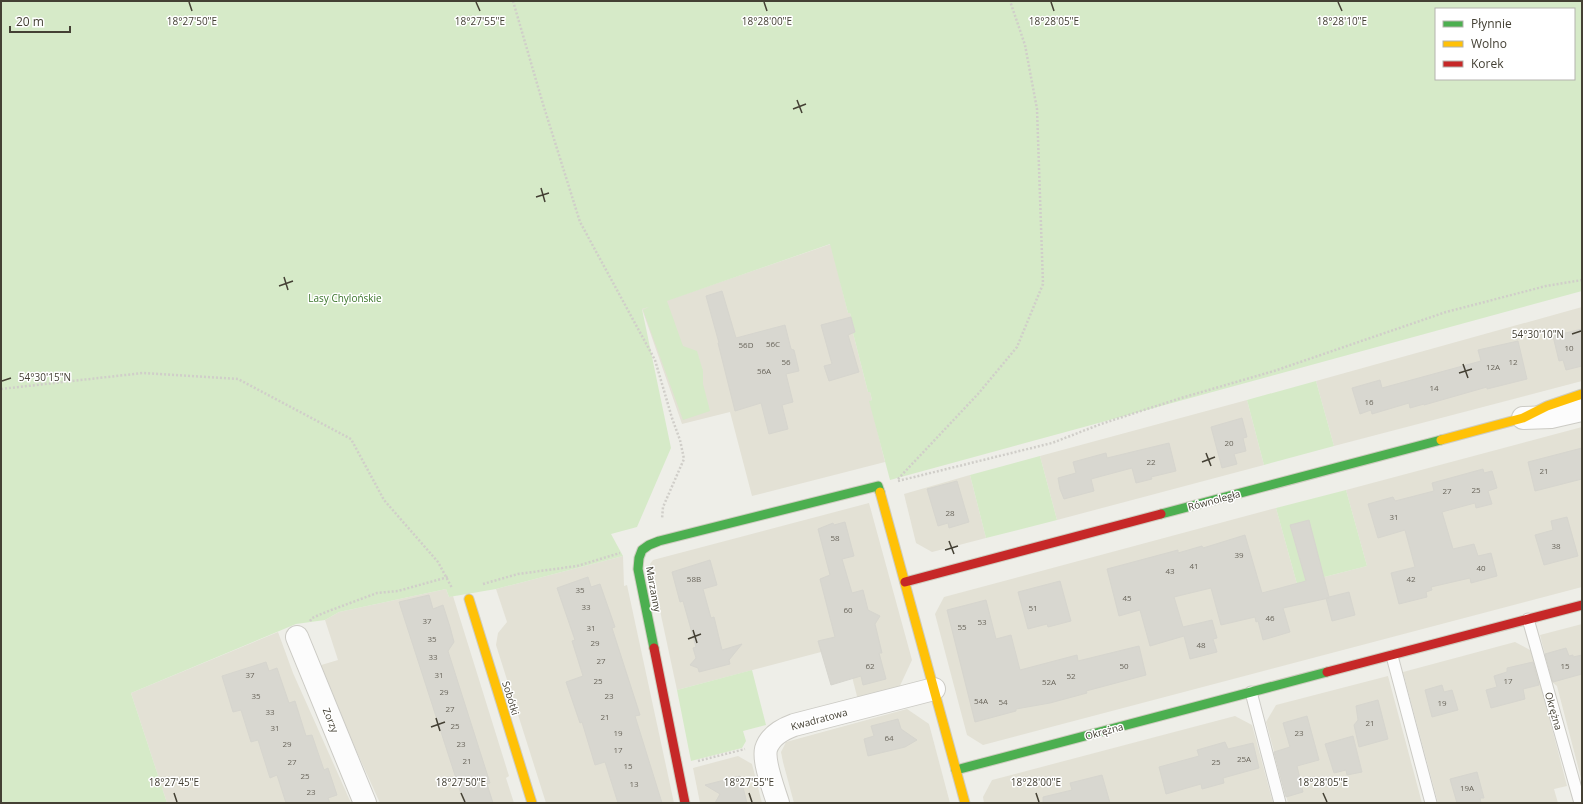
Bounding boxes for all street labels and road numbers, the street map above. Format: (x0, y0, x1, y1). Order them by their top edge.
street label: Równoległa (1186, 486, 1242, 514)
street label: Marzanny (643, 565, 665, 614)
street label: Sobótki (499, 679, 523, 717)
street label: Okrężna (1542, 690, 1566, 732)
street label: Kwadratowa (789, 705, 849, 733)
street label: Zorzy (320, 706, 343, 735)
street label: Okrężna (1083, 719, 1125, 743)

